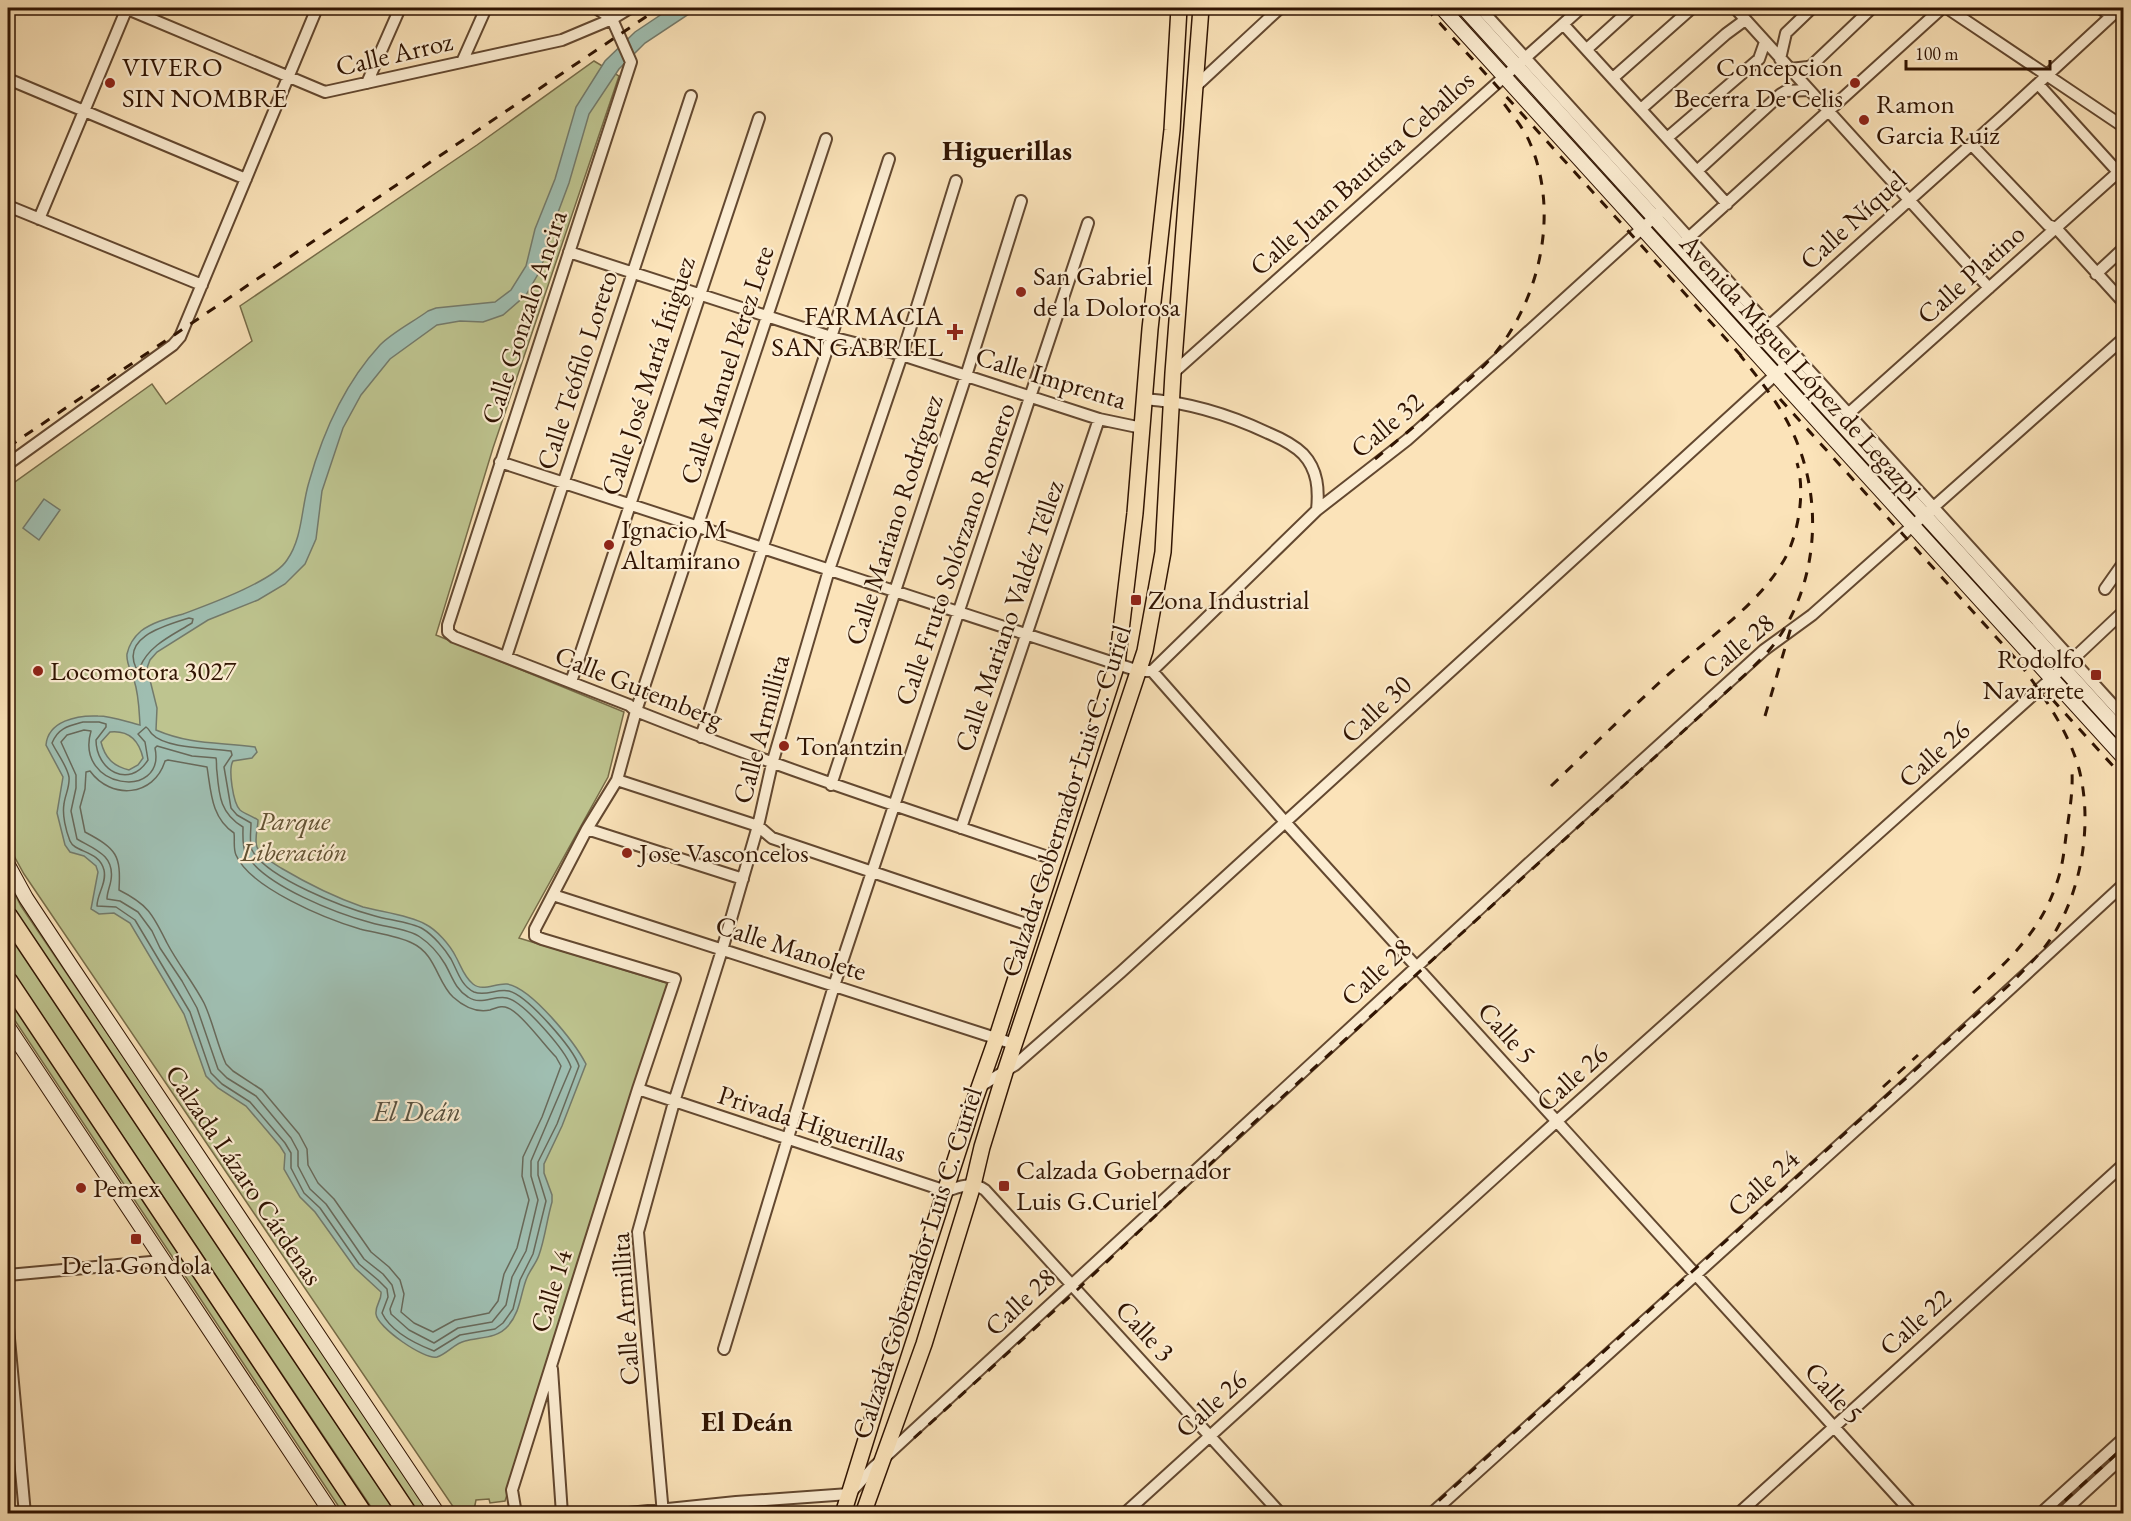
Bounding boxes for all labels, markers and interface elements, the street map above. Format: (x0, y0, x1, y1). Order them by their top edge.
street label: Calle Arroz (332, 23, 456, 84)
scale bar (1906, 33, 2050, 71)
text: 100 m (1915, 42, 1959, 65)
place label: VIVERO SIN NOMBRE (122, 49, 287, 115)
place label: Concepcion Becerra De Celis (1674, 49, 1843, 115)
street label: Calle Juan Bautista Ceballos (1242, 62, 1481, 283)
marker: VIVERO SIN NOMBRE (103, 76, 117, 90)
marker: Concepcion Becerra De Celis (1848, 76, 1862, 90)
place label: Ramon Garcia Ruiz (1876, 86, 2000, 152)
marker: Ramon Garcia Ruiz (1857, 113, 1871, 127)
district label: Higuerillas (942, 132, 1072, 168)
street label: Calle Níquel (1792, 162, 1913, 277)
street label: Calle Gonzalo Ancira (472, 205, 575, 428)
street label: Calle Platino (1909, 216, 2032, 331)
street label: Avenida Miguel López de Legazpi (1672, 225, 1931, 507)
street label: Calle Manuel Pérez Lete (671, 241, 782, 489)
street label: Calle José María Íñiguez (592, 251, 703, 500)
place label: San Gabriel de la Dolorosa (1033, 258, 1181, 324)
street label: Calle Teófilo Loreto (528, 266, 625, 474)
marker: San Gabriel de la Dolorosa (1014, 285, 1028, 299)
place label: FARMACIA SAN GABRIEL (771, 298, 943, 364)
marker: FARMACIA SAN GABRIEL (948, 325, 962, 339)
street label: Calle Imprenta (971, 338, 1131, 417)
street label: Calle 32 (1343, 384, 1430, 465)
street label: Calle Mariano Rodríguez (836, 389, 951, 650)
street label: Calle Fruto Solórzano Romero (886, 398, 1023, 710)
street label: Calle Mariano Valdéz Téllez (946, 475, 1072, 756)
place label: Ignacio M Altamirano (620, 511, 740, 577)
marker: Ignacio M Altamirano (602, 538, 616, 552)
place label: Zona Industrial (1148, 582, 1310, 617)
marker: Zona Industrial (1129, 593, 1143, 607)
street label: Calle 28 (1694, 605, 1781, 686)
street label: Calzada Gobernador Luis C. Curiel (992, 621, 1139, 981)
street label: Calle Gutemberg (550, 637, 728, 736)
place label: Rodolfo Navarrete (1983, 641, 2084, 707)
street label: Calle Armillita (724, 650, 797, 807)
place label: Locomotora 3027 (50, 653, 237, 688)
marker: Locomotora 3027 (31, 664, 45, 678)
street label: Calle 30 (1333, 667, 1419, 750)
marker: Rodolfo Navarrete (2089, 668, 2103, 682)
street label: Calle 26 (1890, 712, 1977, 795)
place label: Tonantzin (796, 728, 903, 763)
marker: Tonantzin (777, 739, 791, 753)
park label: Parque Liberación (239, 803, 348, 869)
place label: Jose Vasconcelos (637, 835, 809, 870)
marker: Jose Vasconcelos (620, 846, 634, 860)
street label: Calle Manolete (711, 907, 871, 988)
street label: Calle 28 (1333, 930, 1419, 1013)
street label: Calle 5 (1470, 994, 1544, 1071)
street label: Calle 26 (1528, 1036, 1615, 1119)
street label: Calzada Lázaro Cárdenas (158, 1058, 331, 1292)
street label: Privada Higuerillas (714, 1077, 911, 1170)
street label: Calzada Gobernador Luis C. Curiel (843, 1083, 990, 1443)
water label: El Deán (372, 1093, 461, 1129)
street label: Calle 24 (1719, 1141, 1807, 1224)
place label: Calzada Gobernador Luis G.Curiel (1016, 1152, 1231, 1218)
place label: Pemex (93, 1170, 160, 1205)
marker: Calzada Gobernador Luis G.Curiel (997, 1179, 1011, 1193)
marker: Pemex (74, 1181, 88, 1195)
street label: Calle Armillita (602, 1231, 647, 1387)
marker: De la Gondola (129, 1232, 143, 1246)
street label: Calle 14 (521, 1244, 580, 1337)
place label: De la Gondola (61, 1247, 211, 1282)
street label: Calle 28 (977, 1260, 1063, 1343)
street label: Calle 22 (1871, 1280, 1958, 1363)
street label: Calle 3 (1108, 1292, 1183, 1369)
street label: Calle 5 (1797, 1354, 1871, 1431)
street label: Calle 26 (1167, 1362, 1254, 1445)
district label: El Deán (701, 1403, 793, 1439)

